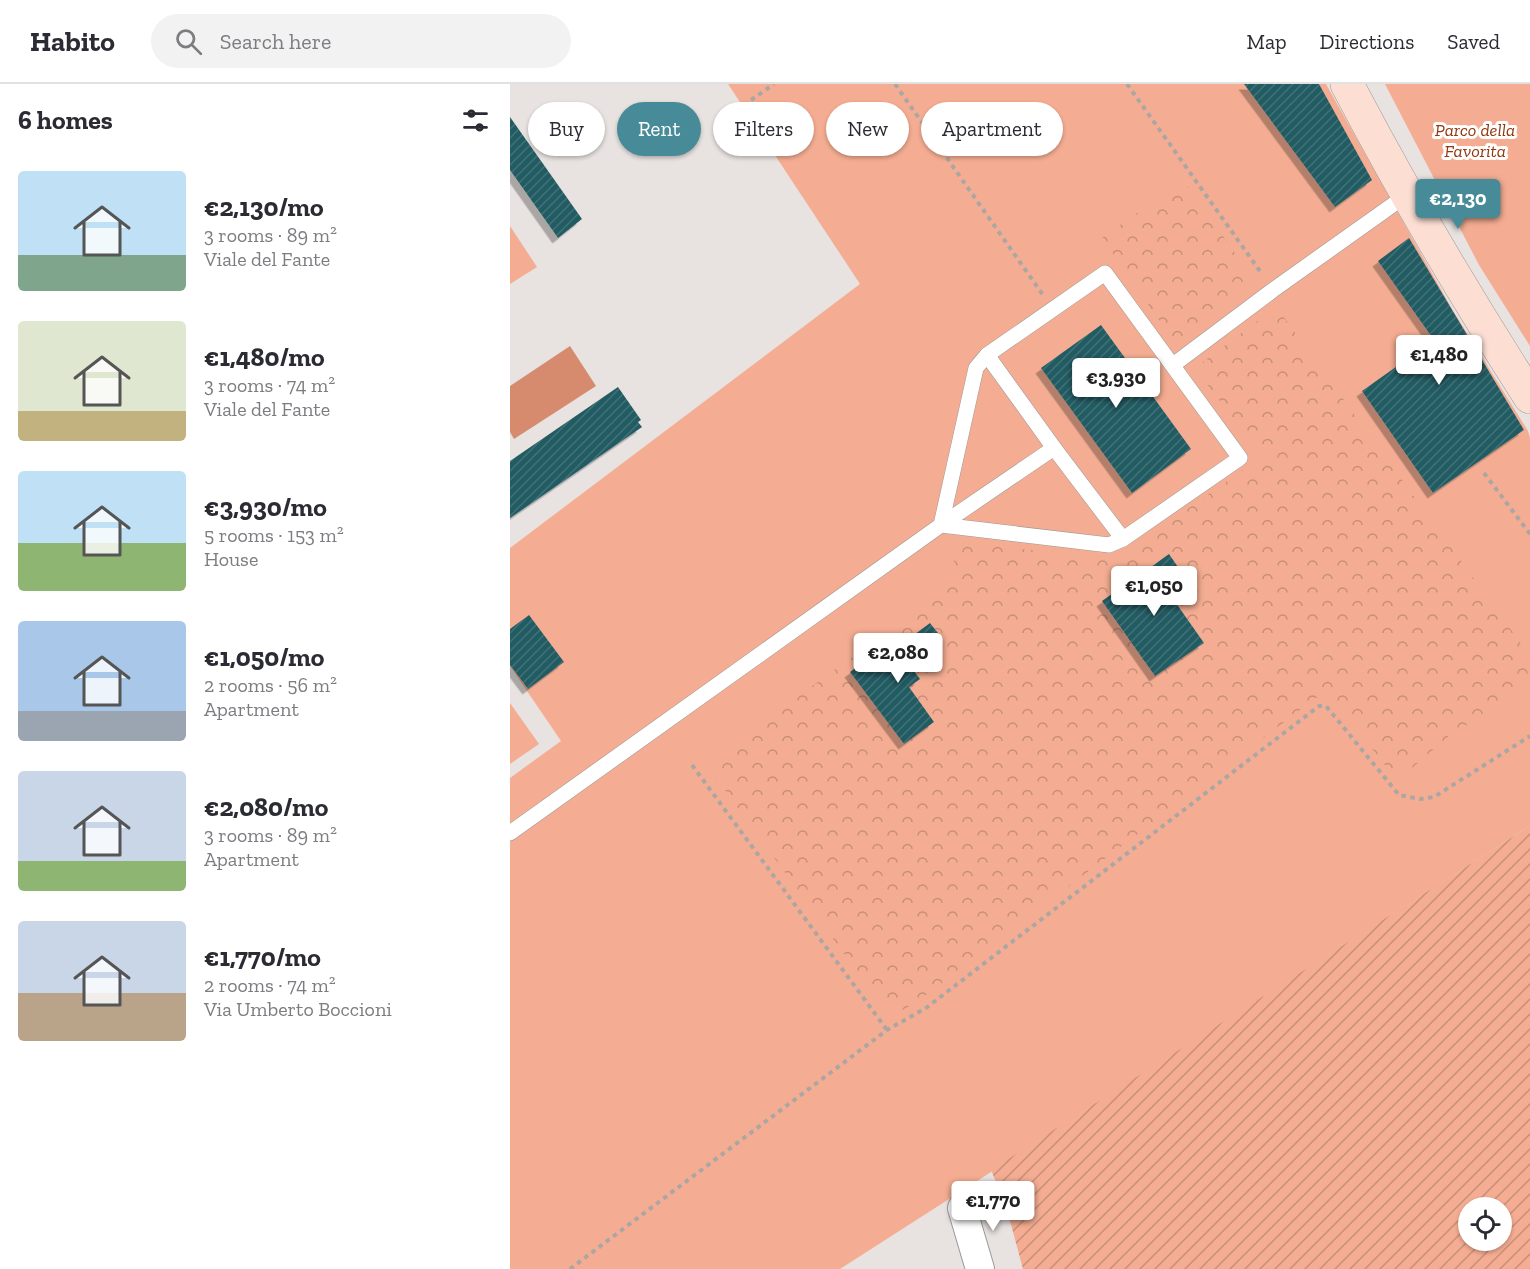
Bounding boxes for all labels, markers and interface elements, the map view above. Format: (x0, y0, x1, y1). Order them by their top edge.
search box (151, 14, 571, 68)
text: Habito (30, 25, 115, 58)
icon: search (172, 25, 205, 58)
text: Search here (220, 28, 331, 55)
text: Map (1247, 29, 1287, 54)
text: Directions (1320, 29, 1414, 54)
text: Saved (1447, 29, 1500, 54)
chip: Buy (528, 102, 605, 156)
chip: Rent (617, 102, 701, 156)
chip: Filters (713, 102, 814, 156)
chip: New (826, 102, 909, 156)
chip: Apartment (921, 102, 1063, 156)
text: 6 homes (18, 104, 113, 136)
icon: filters (459, 104, 492, 137)
park label: Parco della Favorita (1435, 119, 1515, 162)
pin: €2,130 (1409, 179, 1507, 230)
text: €2,130 (1429, 186, 1487, 210)
text: €2,130/mo (204, 191, 324, 223)
icon: home (66, 195, 138, 267)
text: 3 rooms · 89 m² (204, 223, 337, 247)
text: Viale del Fante (204, 247, 330, 271)
pin: €1,480 (1390, 335, 1488, 386)
text: €1,480/mo (204, 341, 325, 373)
text: €1,480 (1410, 342, 1468, 366)
icon: home (66, 345, 138, 417)
pin: €3,930 (1067, 358, 1165, 409)
text: €3,930 (1086, 365, 1146, 389)
text: 3 rooms · 74 m² (204, 373, 335, 397)
text: Viale del Fante (204, 397, 330, 421)
text: €3,930/mo (204, 491, 327, 523)
icon: home (66, 495, 138, 567)
text: 5 rooms · 153 m² (204, 523, 344, 547)
text: House (204, 547, 258, 571)
pin: €1,050 (1105, 566, 1203, 617)
text: €1,050 (1125, 573, 1183, 597)
pin: €2,080 (849, 633, 947, 684)
text: €2,080 (868, 640, 928, 664)
text: €1,050/mo (204, 641, 324, 673)
icon: home (66, 645, 138, 717)
text: 2 rooms · 56 m² (204, 673, 337, 697)
text: Apartment (204, 697, 299, 721)
text: €2,080/mo (204, 791, 328, 823)
icon: home (66, 795, 138, 867)
text: 3 rooms · 89 m² (204, 823, 337, 847)
text: Apartment (204, 847, 299, 871)
text: €1,770/mo (204, 941, 321, 973)
icon: home (66, 945, 138, 1017)
text: 2 rooms · 74 m² (204, 973, 336, 997)
text: Via Umberto Boccioni (204, 997, 392, 1021)
pin: €1,770 (944, 1181, 1042, 1232)
text: €1,770 (965, 1188, 1021, 1212)
map controls (1458, 1197, 1512, 1251)
button: locate (1458, 1197, 1512, 1251)

